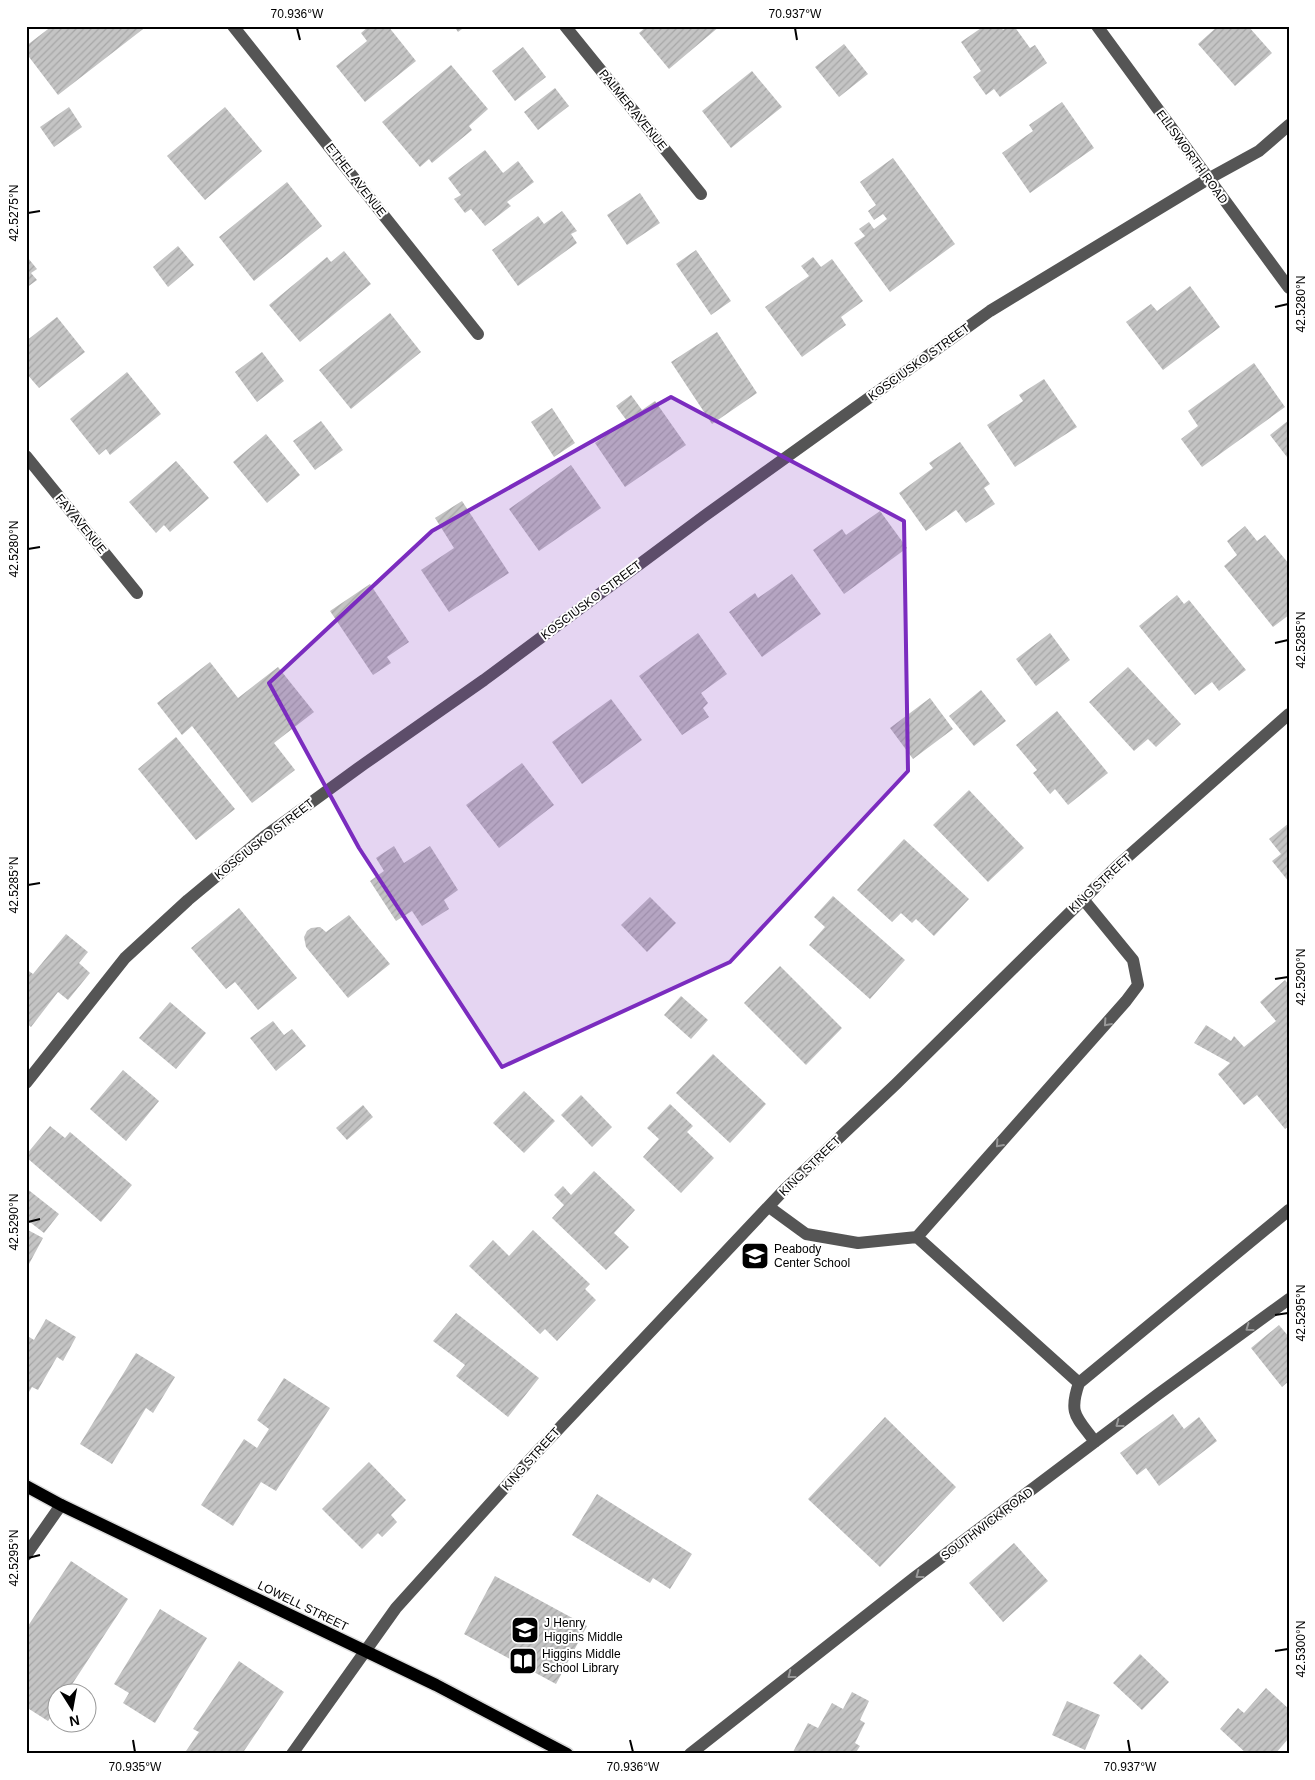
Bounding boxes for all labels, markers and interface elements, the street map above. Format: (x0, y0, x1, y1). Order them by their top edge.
text: 70.936°W (271, 7, 324, 21)
text: 70.937°W (769, 7, 822, 21)
street label: PALMER AVENUE (596, 67, 670, 153)
street label: ELLSWORTH ROAD (1153, 107, 1231, 207)
street label: ETHEL AVENUE (323, 140, 389, 220)
text: 42.5275°N (7, 185, 21, 241)
text: 42.5280°N (1294, 276, 1308, 332)
street label: KOSCIUSKO STREET (866, 320, 973, 404)
street label: FAY AVENUE (53, 491, 109, 557)
text: 42.5280°N (7, 521, 21, 577)
street label: KOSCIUSKO STREET (538, 557, 644, 642)
text: 42.5285°N (1294, 612, 1308, 668)
street label: KOSCIUSKO STREET (212, 796, 317, 882)
street label: KING STREET (1066, 850, 1135, 915)
text: 42.5285°N (7, 857, 21, 913)
text: 42.5290°N (1294, 949, 1308, 1005)
one-way arrow (1104, 1017, 1113, 1026)
street label: KING STREET (776, 1133, 844, 1199)
one-way arrow (996, 1139, 1005, 1148)
text: 42.5290°N (7, 1194, 21, 1250)
school or university icon: Peabody Center School (740, 1241, 770, 1271)
place label: Peabody Center School (774, 1242, 850, 1270)
text: 42.5295°N (1294, 1285, 1308, 1341)
one-way arrow (1245, 1322, 1255, 1331)
one-way arrow (1116, 1419, 1125, 1427)
street label: KING STREET (499, 1424, 563, 1493)
street label: SOUTHWICK ROAD (938, 1485, 1036, 1563)
text: 42.5295°N (7, 1530, 21, 1586)
one-way arrow (916, 1569, 925, 1577)
street label: LOWELL STREET (255, 1578, 351, 1634)
school or university icon: J Henry Higgins Middle (510, 1615, 540, 1645)
place label: J Henry Higgins Middle (544, 1616, 623, 1644)
text: 42.5300°N (1294, 1621, 1308, 1677)
library icon: Higgins Middle School Library (508, 1646, 538, 1676)
place label: Higgins Middle School Library (542, 1647, 621, 1675)
one-way arrow (788, 1669, 797, 1677)
north arrow (48, 1682, 98, 1732)
text: N (68, 1712, 81, 1730)
text: 70.935°W (109, 1760, 162, 1774)
text: 70.936°W (607, 1760, 660, 1774)
text: 70.937°W (1104, 1760, 1157, 1774)

